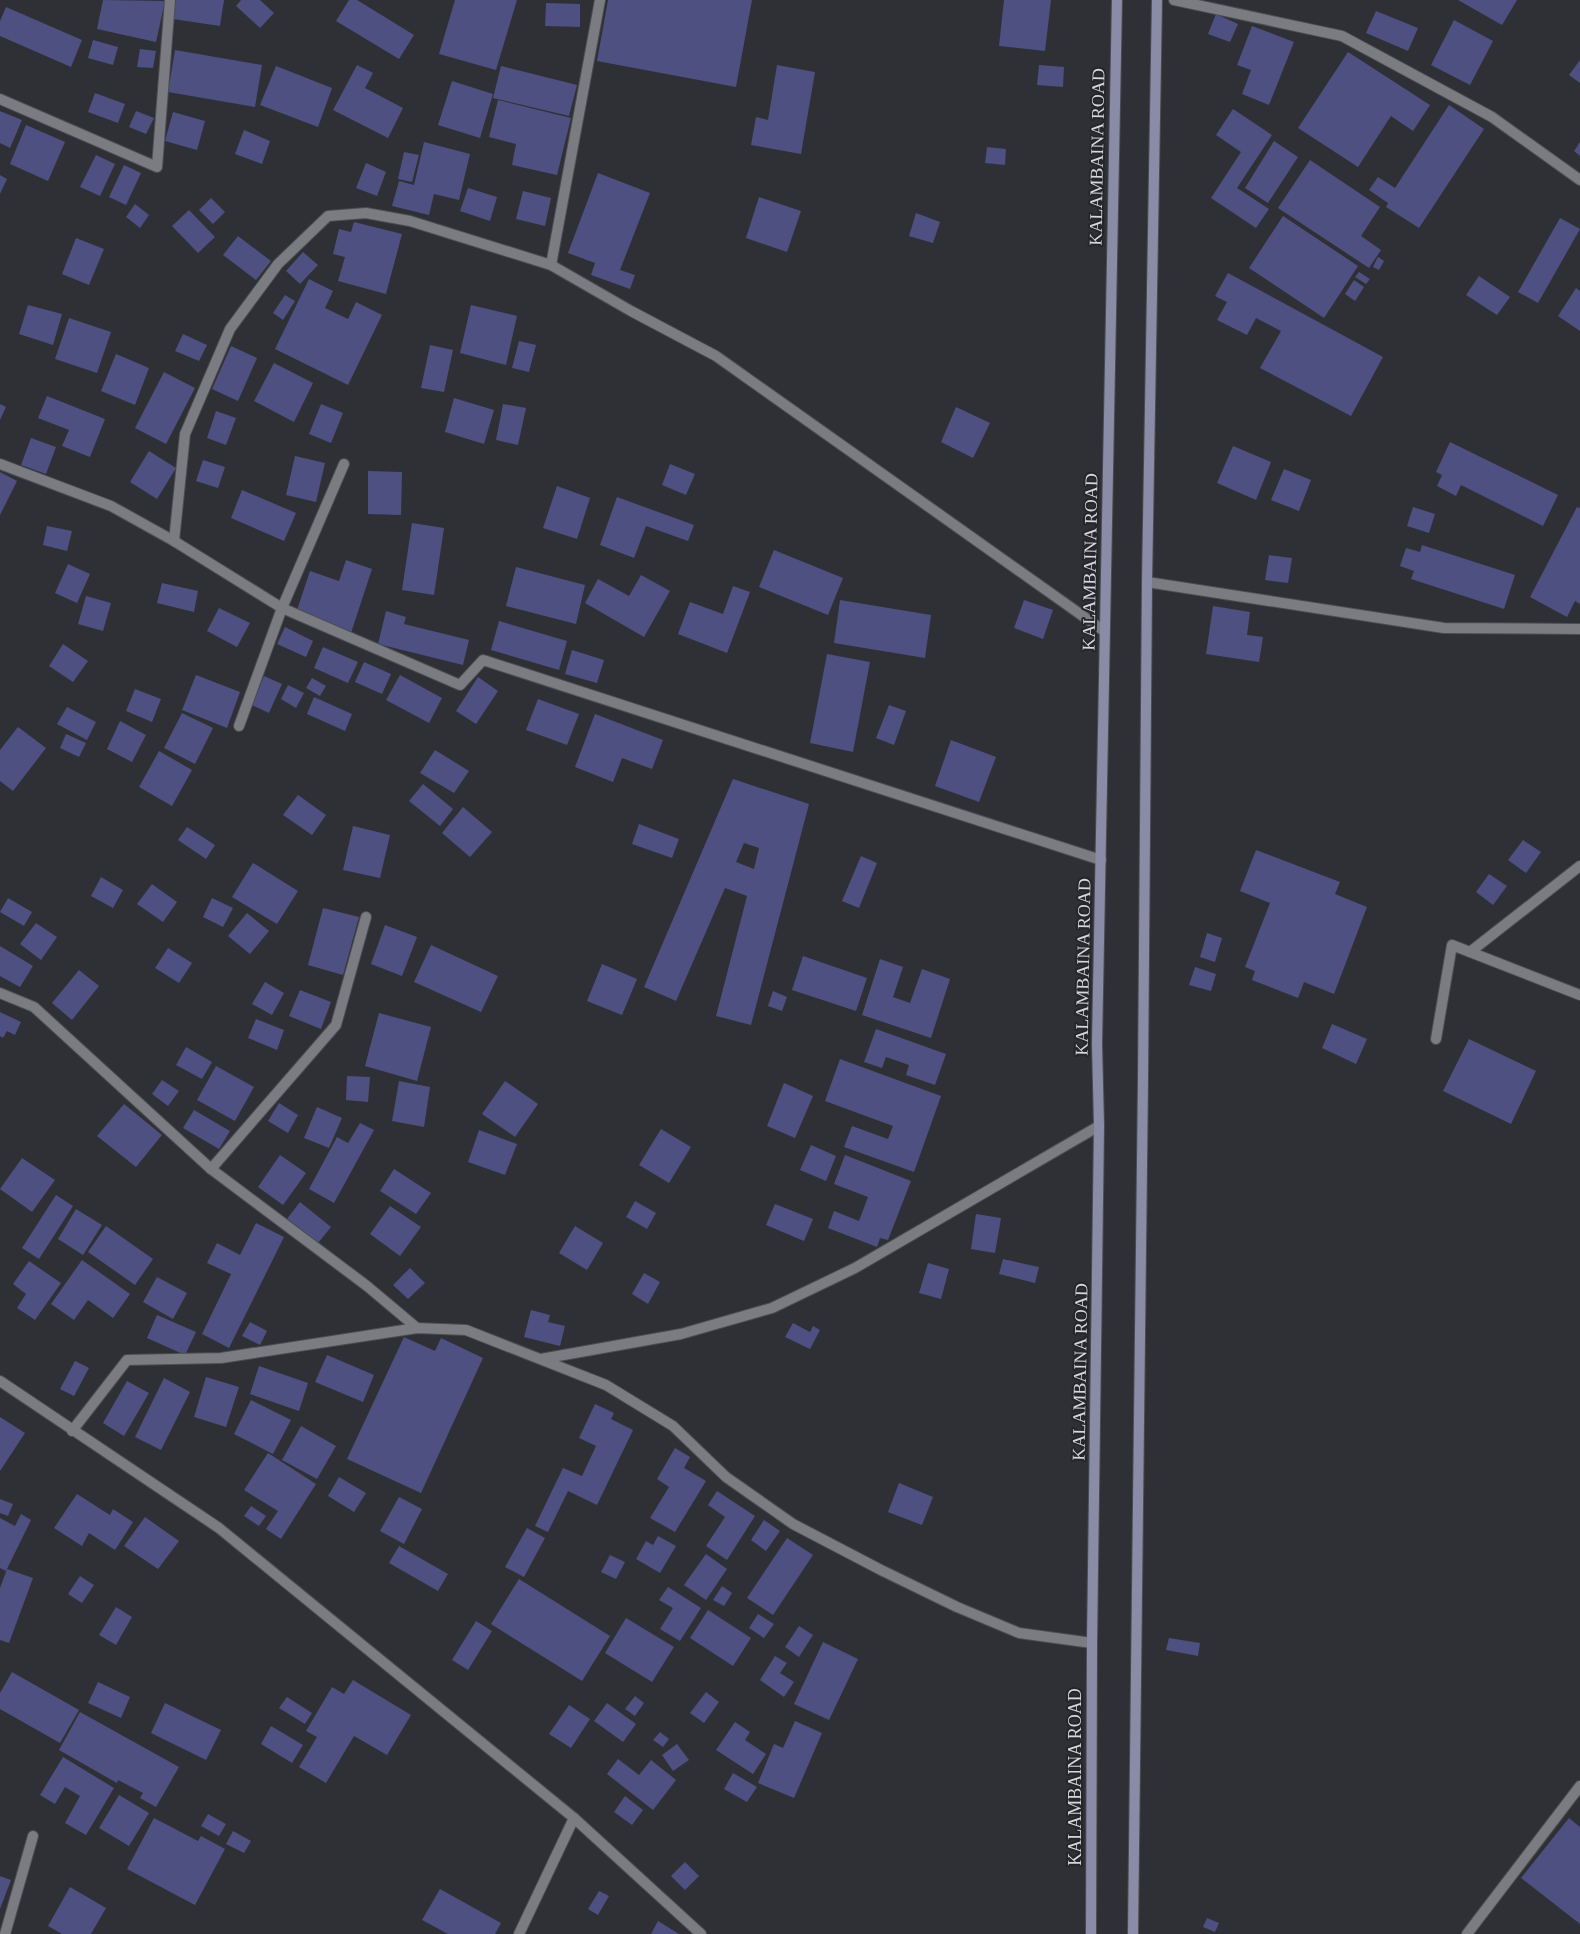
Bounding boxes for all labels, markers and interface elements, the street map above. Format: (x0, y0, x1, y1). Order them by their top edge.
street label: KALAMBAINA ROAD (1085, 68, 1109, 246)
street label: KALAMBAINA ROAD (1078, 473, 1102, 651)
street label: KALAMBAINA ROAD (1071, 878, 1095, 1056)
street label: KALAMBAINA ROAD (1068, 1283, 1092, 1461)
street label: KALAMBAINA ROAD (1065, 1688, 1085, 1866)

